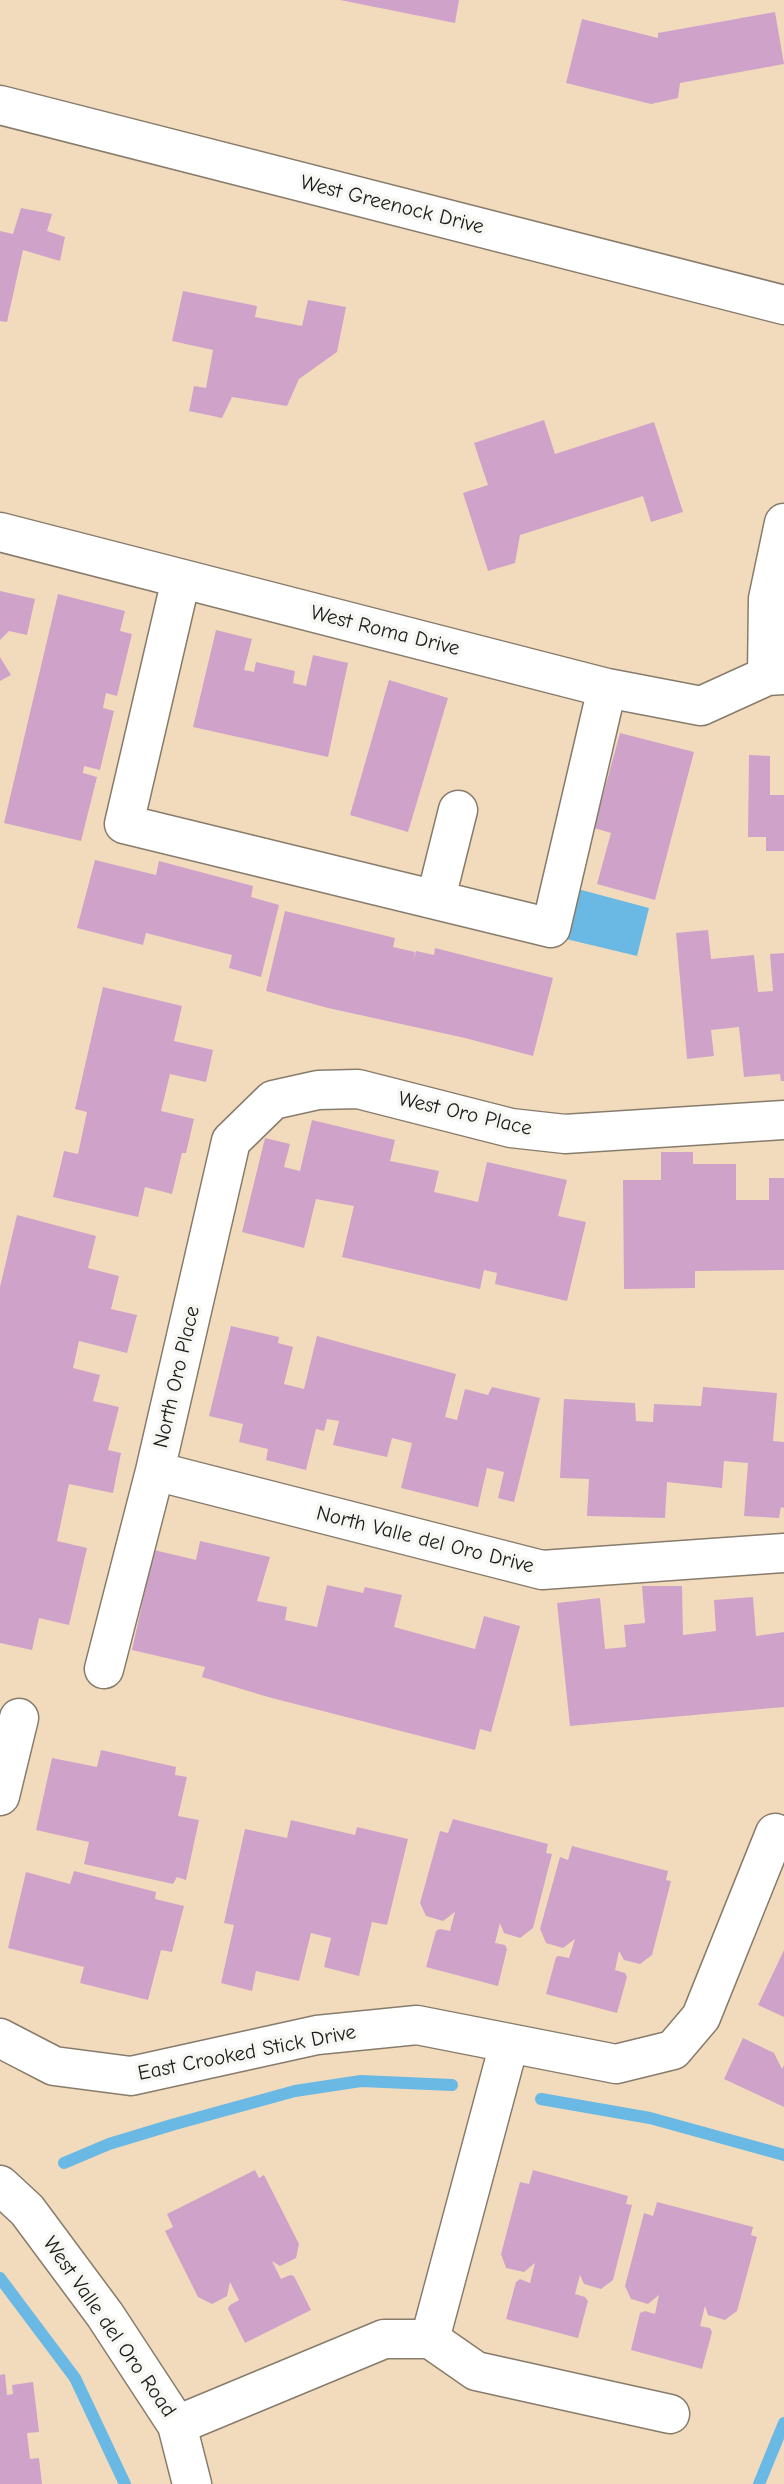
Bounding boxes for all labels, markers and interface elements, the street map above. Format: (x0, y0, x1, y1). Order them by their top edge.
street label: West Greenock Drive (298, 170, 486, 240)
street label: West Roma Drive (308, 600, 462, 662)
street label: West Oro Place (396, 1086, 534, 1142)
street label: North Oro Place (148, 1304, 206, 1450)
street label: North Valle del Oro Drive (314, 1501, 536, 1579)
street label: East Crooked Stick Drive (136, 2019, 358, 2087)
street label: West Valle del Oro Road (37, 2232, 181, 2422)

